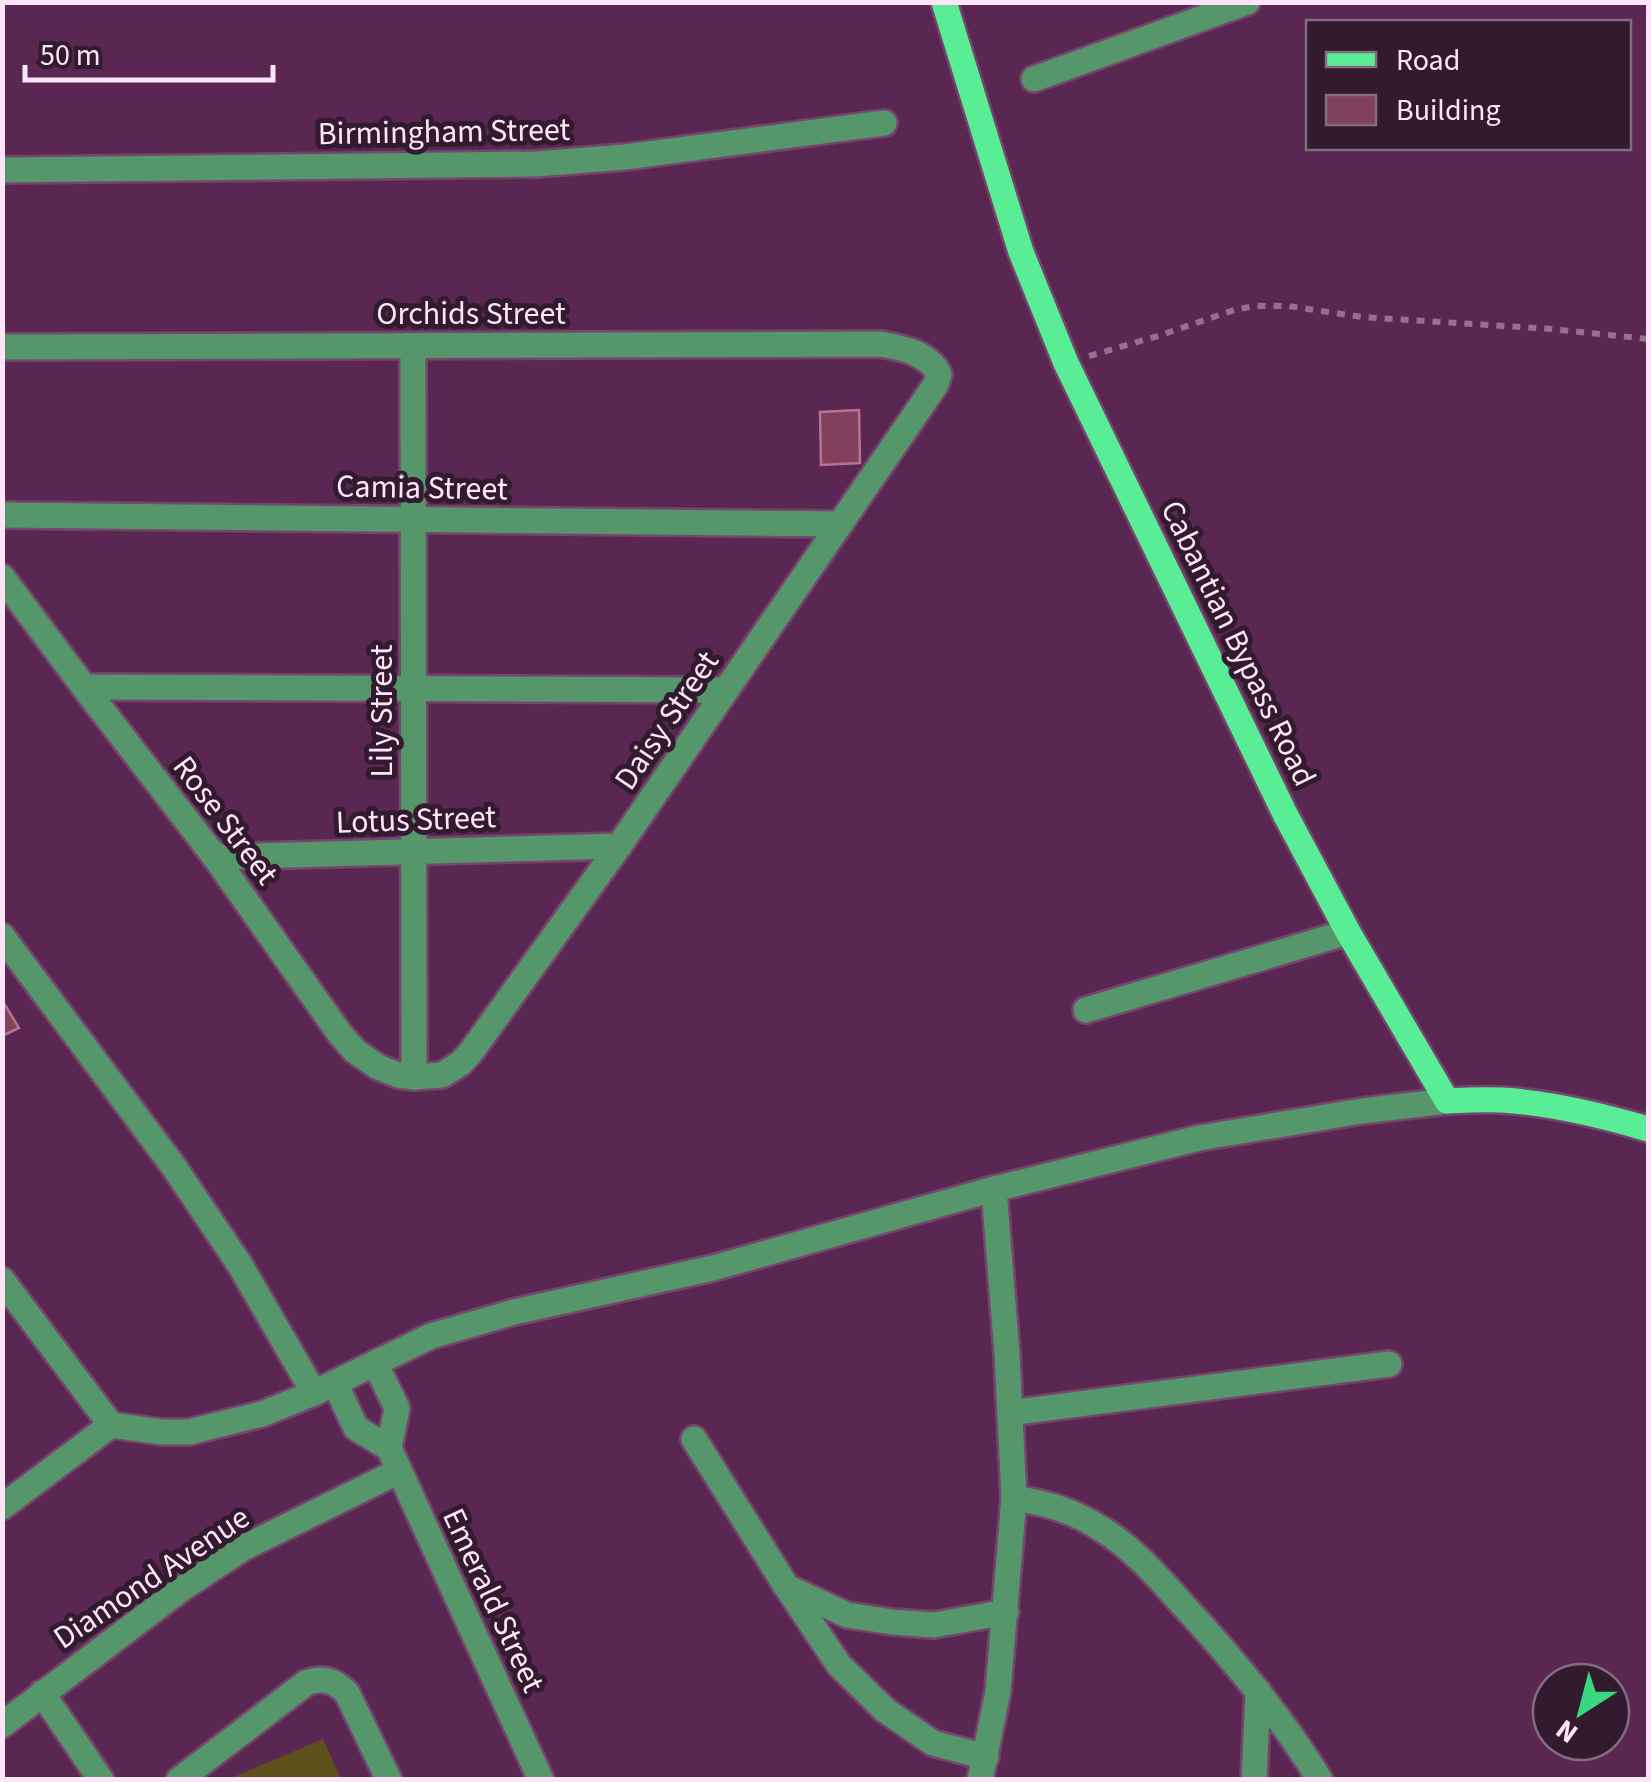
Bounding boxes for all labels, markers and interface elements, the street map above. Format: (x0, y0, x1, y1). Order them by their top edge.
scale bar (25, 20, 272, 82)
legend (1306, 20, 1631, 150)
text: 50 m (40, 34, 101, 77)
text: Road (1396, 39, 1460, 82)
text: Building (1396, 89, 1501, 132)
street label: Birmingham Street (317, 107, 571, 157)
street label: Orchids Street (376, 291, 566, 337)
street label: Camia Street (336, 464, 508, 512)
street label: Cabantian Bypass Road (1149, 493, 1327, 794)
street label: Daisy Street (603, 642, 730, 799)
street label: Lily Street (359, 644, 405, 778)
street label: Rose Street (161, 746, 289, 895)
street label: Lotus Street (335, 794, 497, 846)
street label: Diamond Avenue (44, 1495, 259, 1661)
street label: Emerald Street (430, 1501, 556, 1700)
north arrow (1531, 1662, 1631, 1762)
text: N (1548, 1710, 1586, 1753)

